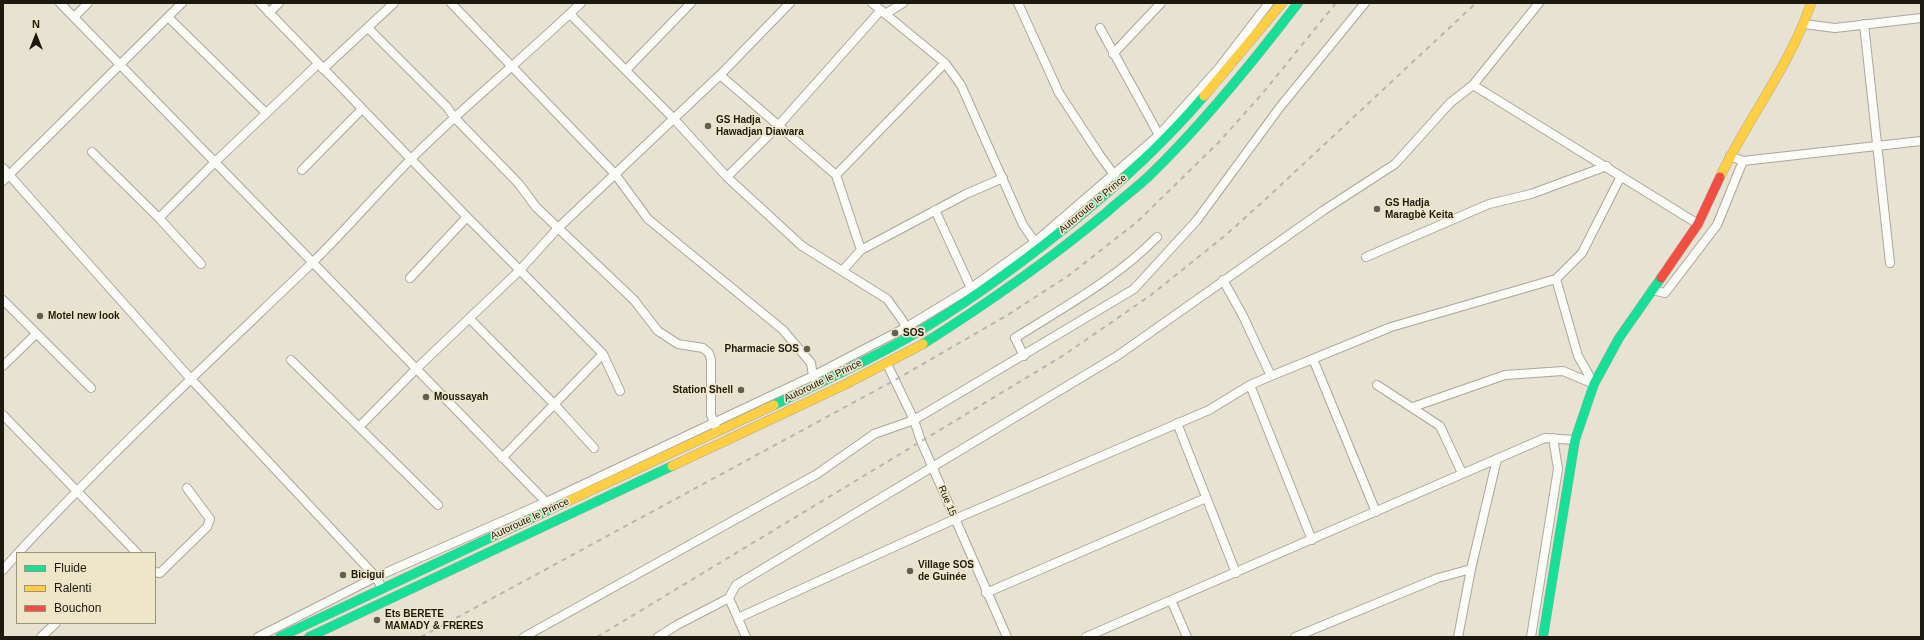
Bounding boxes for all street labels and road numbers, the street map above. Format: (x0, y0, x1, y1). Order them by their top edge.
street label: Autoroute le Prince (1057, 172, 1129, 236)
street label: Autoroute le Prince (782, 357, 864, 405)
street label: Rue 15 (935, 484, 959, 518)
street label: Autoroute le Prince (489, 496, 571, 542)

